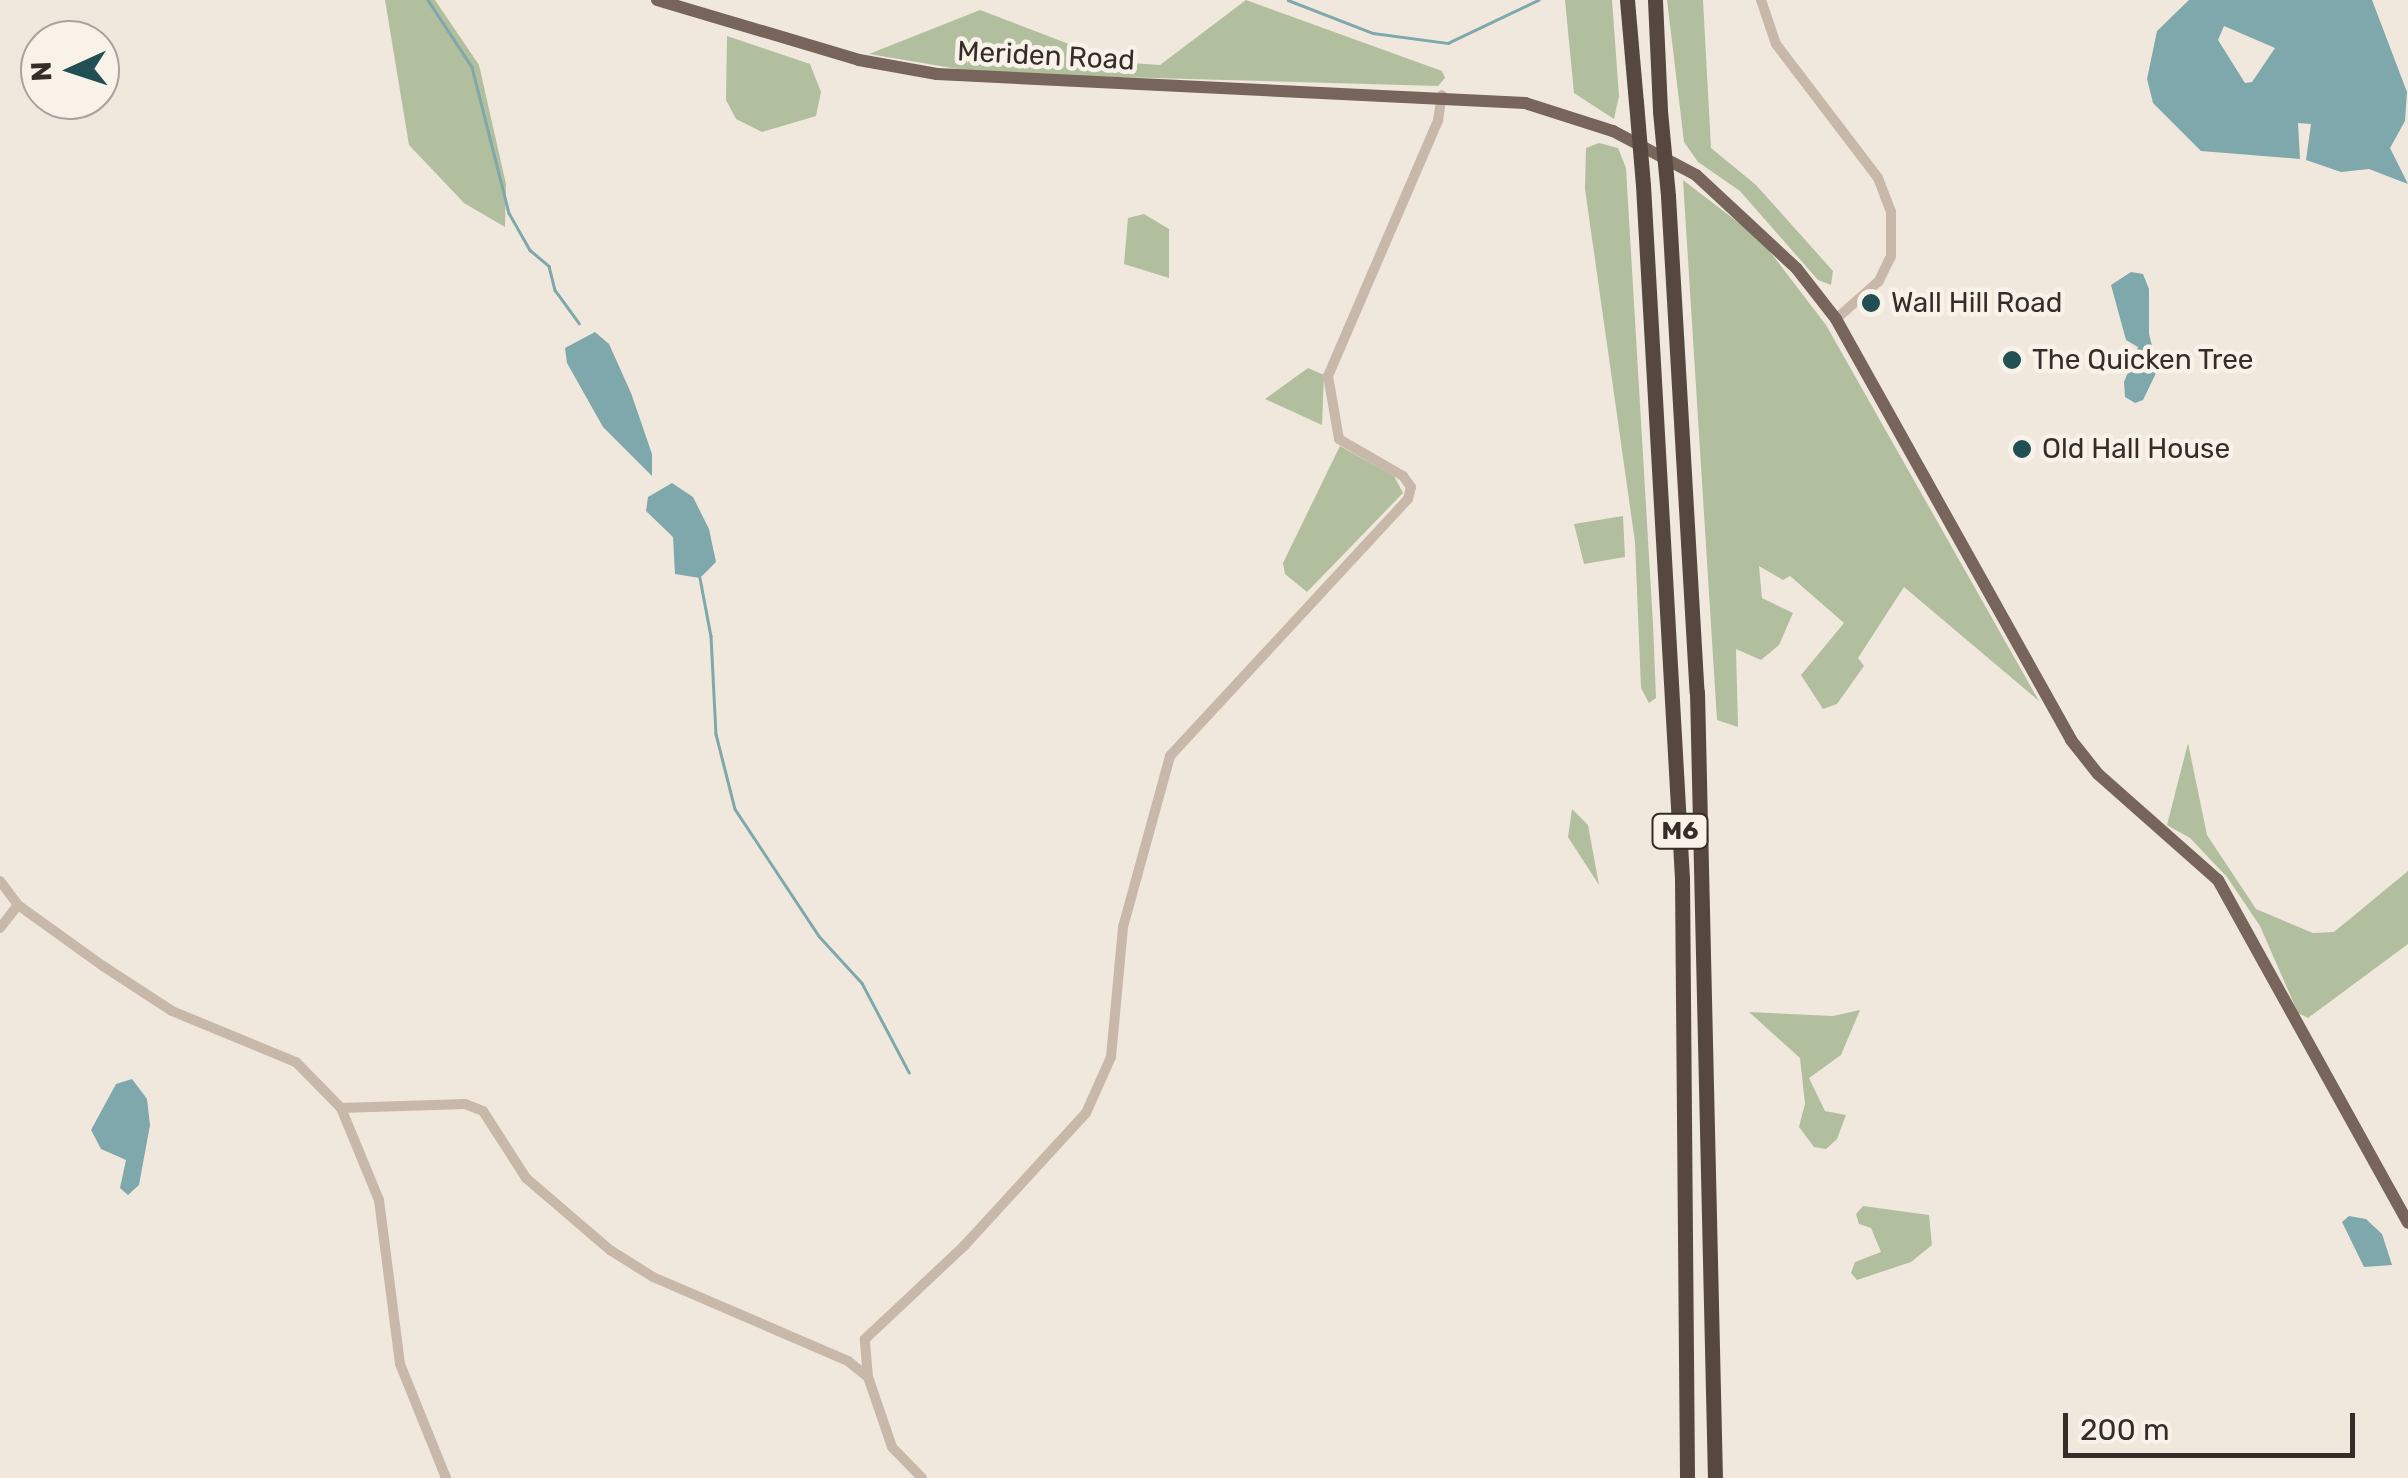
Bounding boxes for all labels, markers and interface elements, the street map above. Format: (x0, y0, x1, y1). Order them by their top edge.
north arrow (20, 20, 120, 120)
street label: Meriden Road (956, 35, 1136, 77)
text: N (25, 61, 59, 82)
place label: Wall Hill Road (1891, 286, 2062, 320)
marker: Wall Hill Road (1860, 292, 1882, 314)
place label: The Quicken Tree (2032, 343, 2254, 377)
marker: The Quicken Tree (2001, 349, 2023, 371)
place label: Old Hall House (2042, 432, 2230, 466)
marker: Old Hall House (2011, 438, 2033, 460)
road number: M6 (1650, 811, 1710, 851)
scale bar (2068, 1393, 2360, 1455)
text: 200 m (2080, 1412, 2170, 1448)

